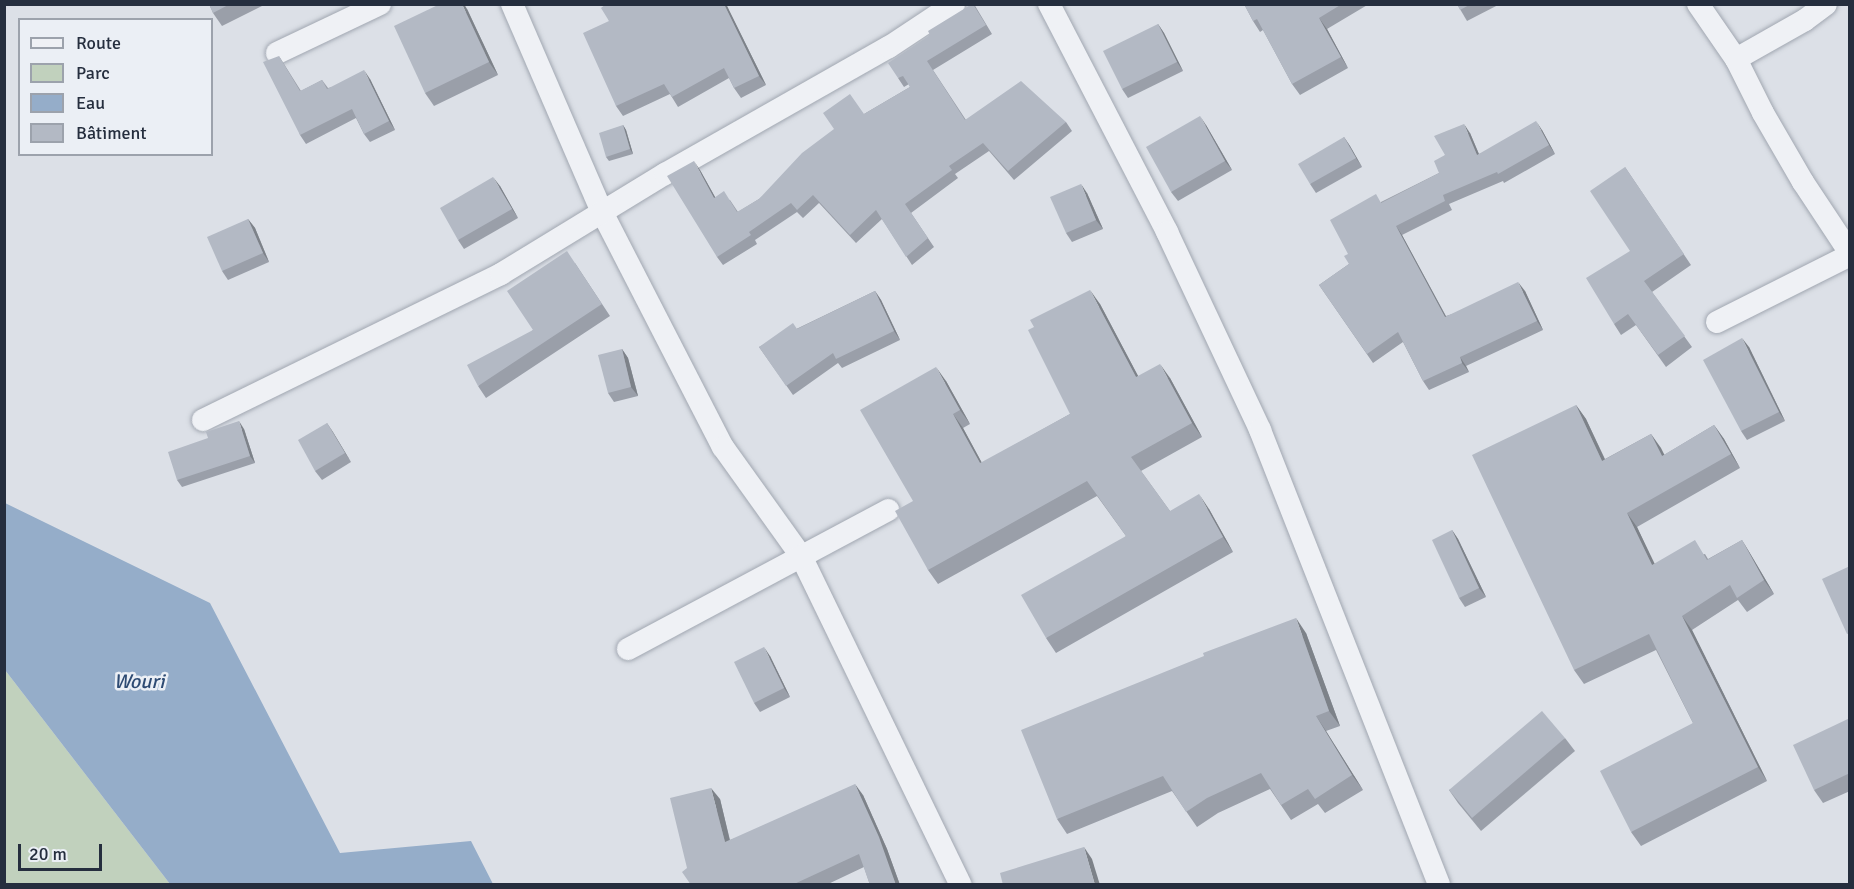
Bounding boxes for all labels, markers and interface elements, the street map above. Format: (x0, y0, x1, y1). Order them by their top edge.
legend (18, 18, 213, 156)
text: Route (76, 32, 121, 54)
text: Parc (76, 62, 110, 84)
text: Eau (76, 92, 105, 114)
text: Bâtiment (76, 122, 147, 144)
water label: Wouri (114, 669, 164, 693)
scale bar (21, 832, 105, 870)
text: 20 m (29, 843, 67, 865)

